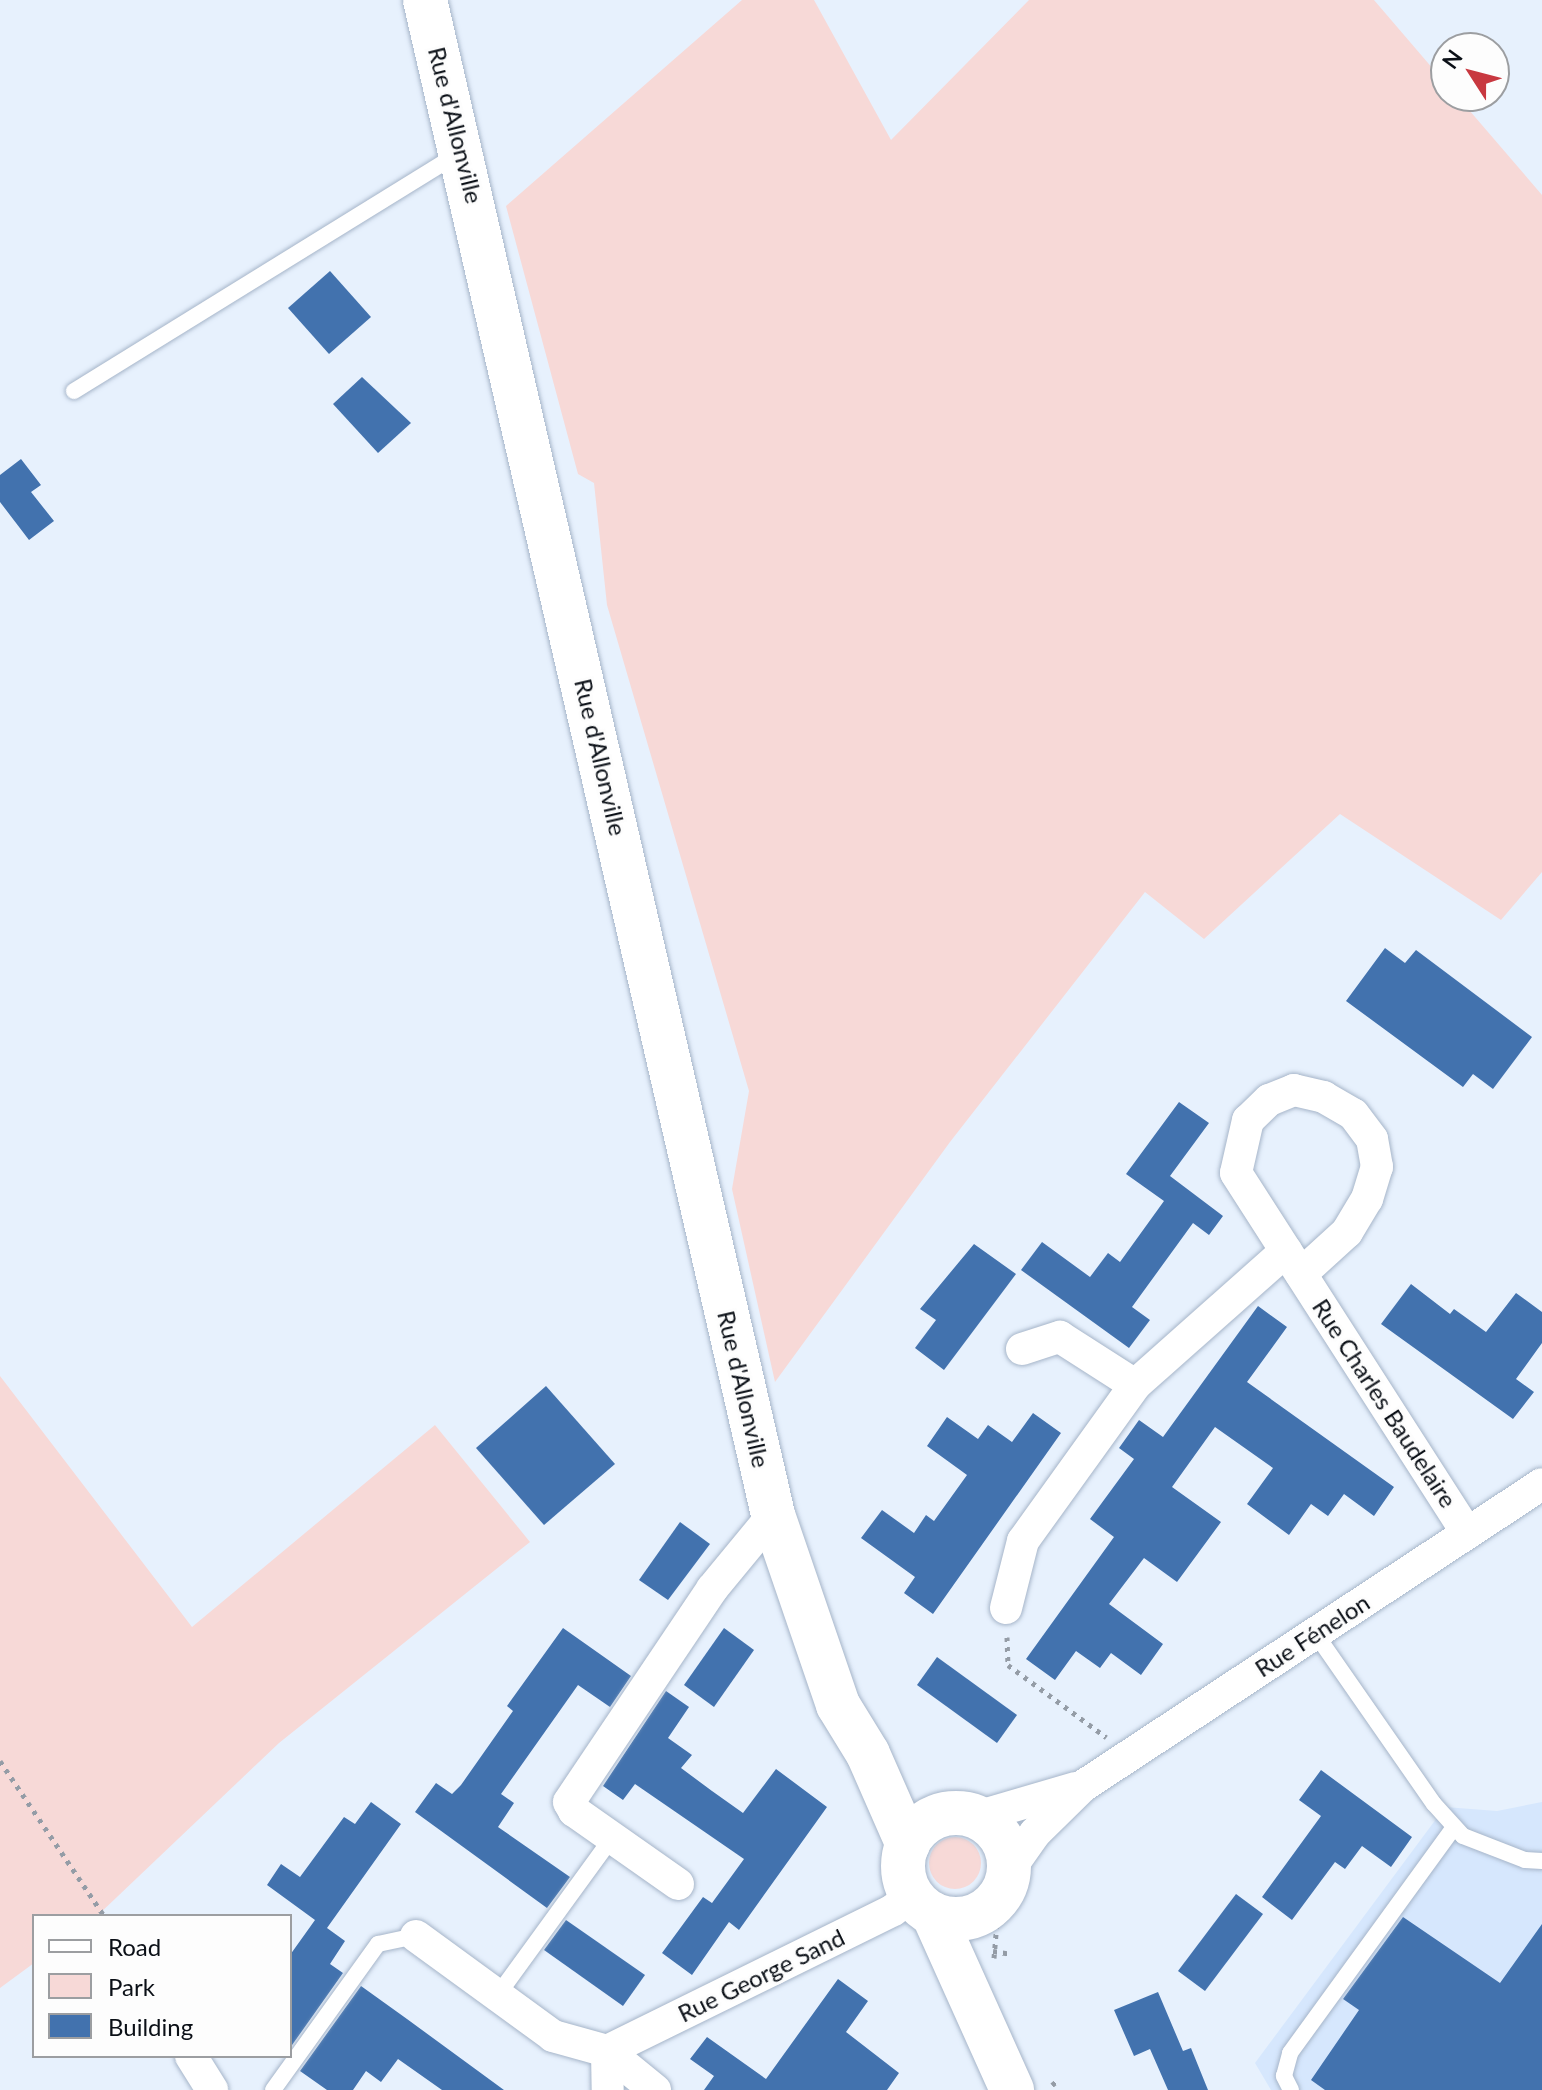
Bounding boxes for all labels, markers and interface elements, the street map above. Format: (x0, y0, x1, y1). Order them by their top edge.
north arrow (1430, 32, 1510, 112)
street label: Rue d'Allonville (423, 44, 489, 206)
text: N (1436, 44, 1468, 74)
street label: Rue d'Allonville (569, 676, 633, 838)
street label: Rue Charles Baudelaire (1307, 1293, 1463, 1513)
street label: Rue d'Allonville (712, 1308, 776, 1470)
street label: Rue Fénelon (1249, 1587, 1375, 1683)
legend (32, 1914, 292, 2058)
street label: Rue George Sand (673, 1922, 849, 2028)
text: Road (108, 1932, 161, 1961)
text: Park (108, 1972, 155, 2001)
text: Building (108, 2012, 193, 2041)

